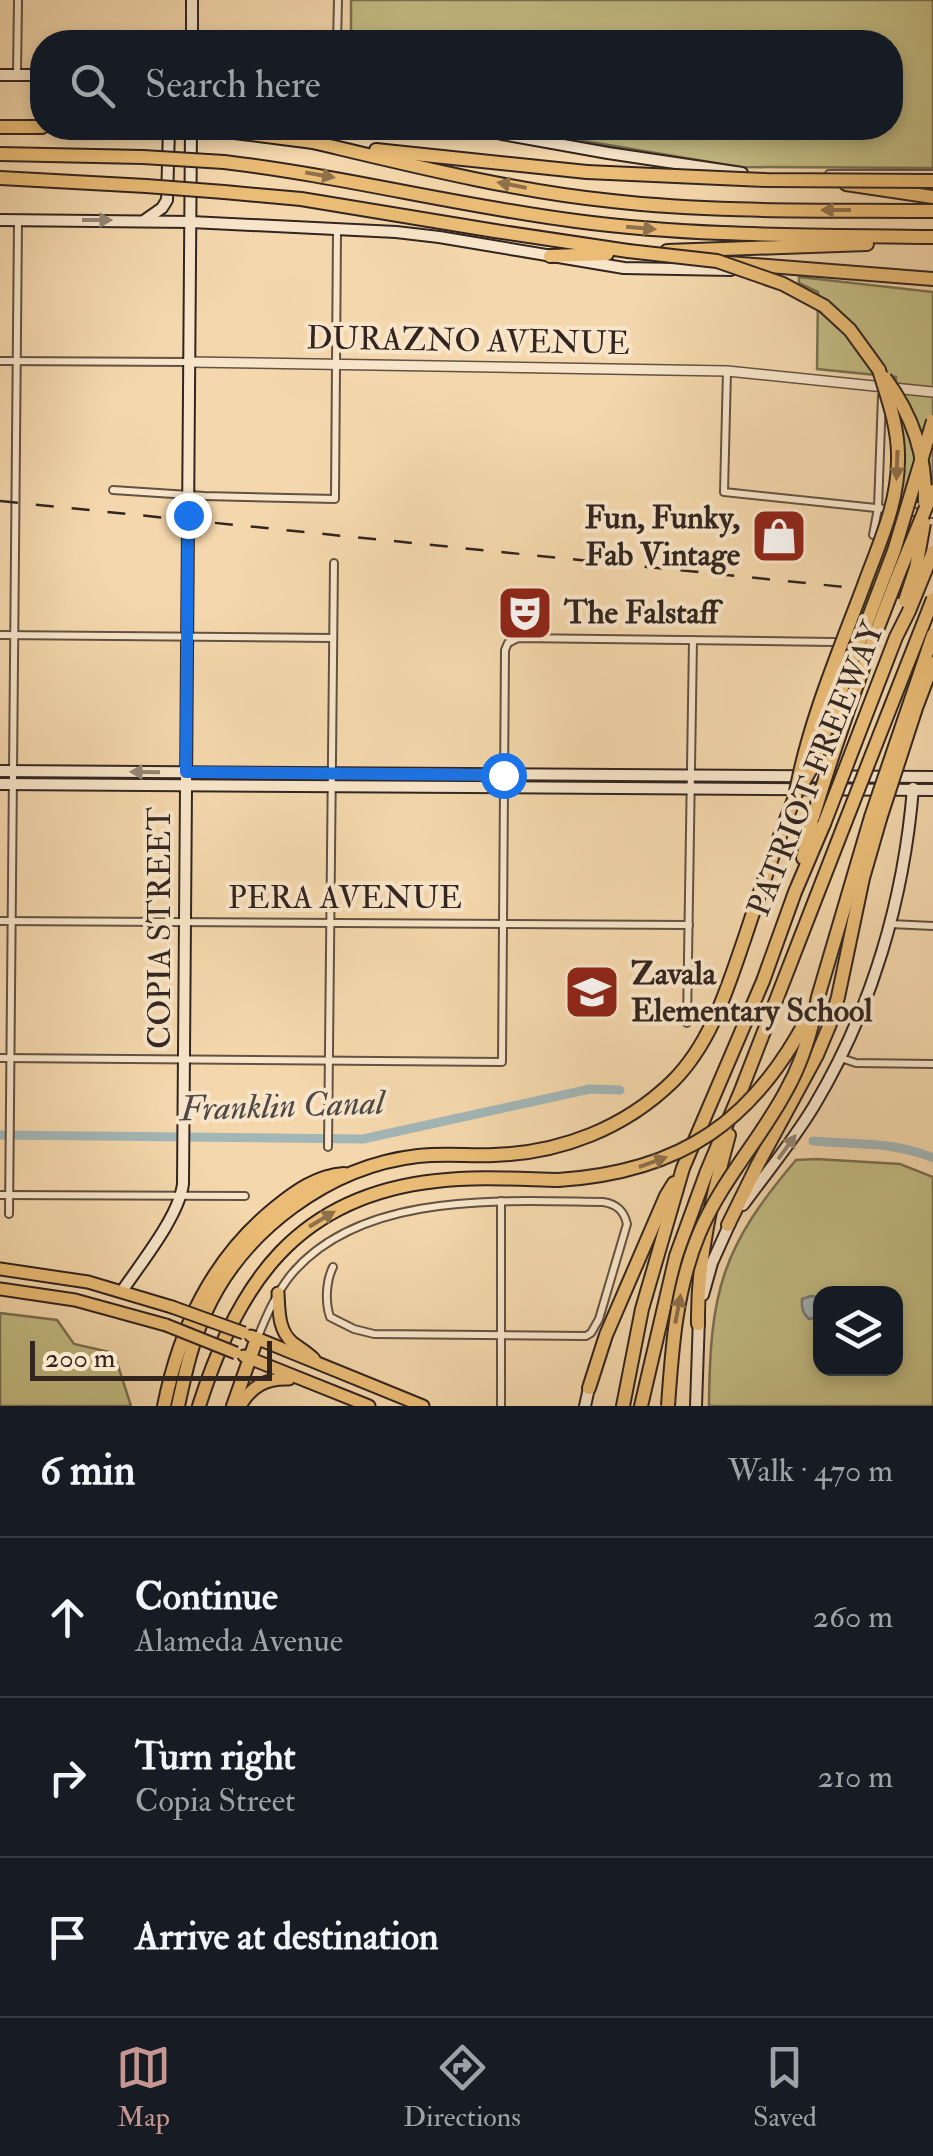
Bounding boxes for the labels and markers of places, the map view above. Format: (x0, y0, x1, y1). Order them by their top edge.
place label: Fun, Funky, Fab Vintage (585, 498, 741, 575)
shop icon: Fun, Funky, Fab Vintage (749, 506, 809, 566)
theatre icon: The Falstaff (495, 583, 555, 643)
place label: The Falstaff (563, 593, 724, 633)
place label: Zavala Elementary School (631, 954, 873, 1031)
school or university icon: Zavala Elementary School (562, 962, 622, 1022)

